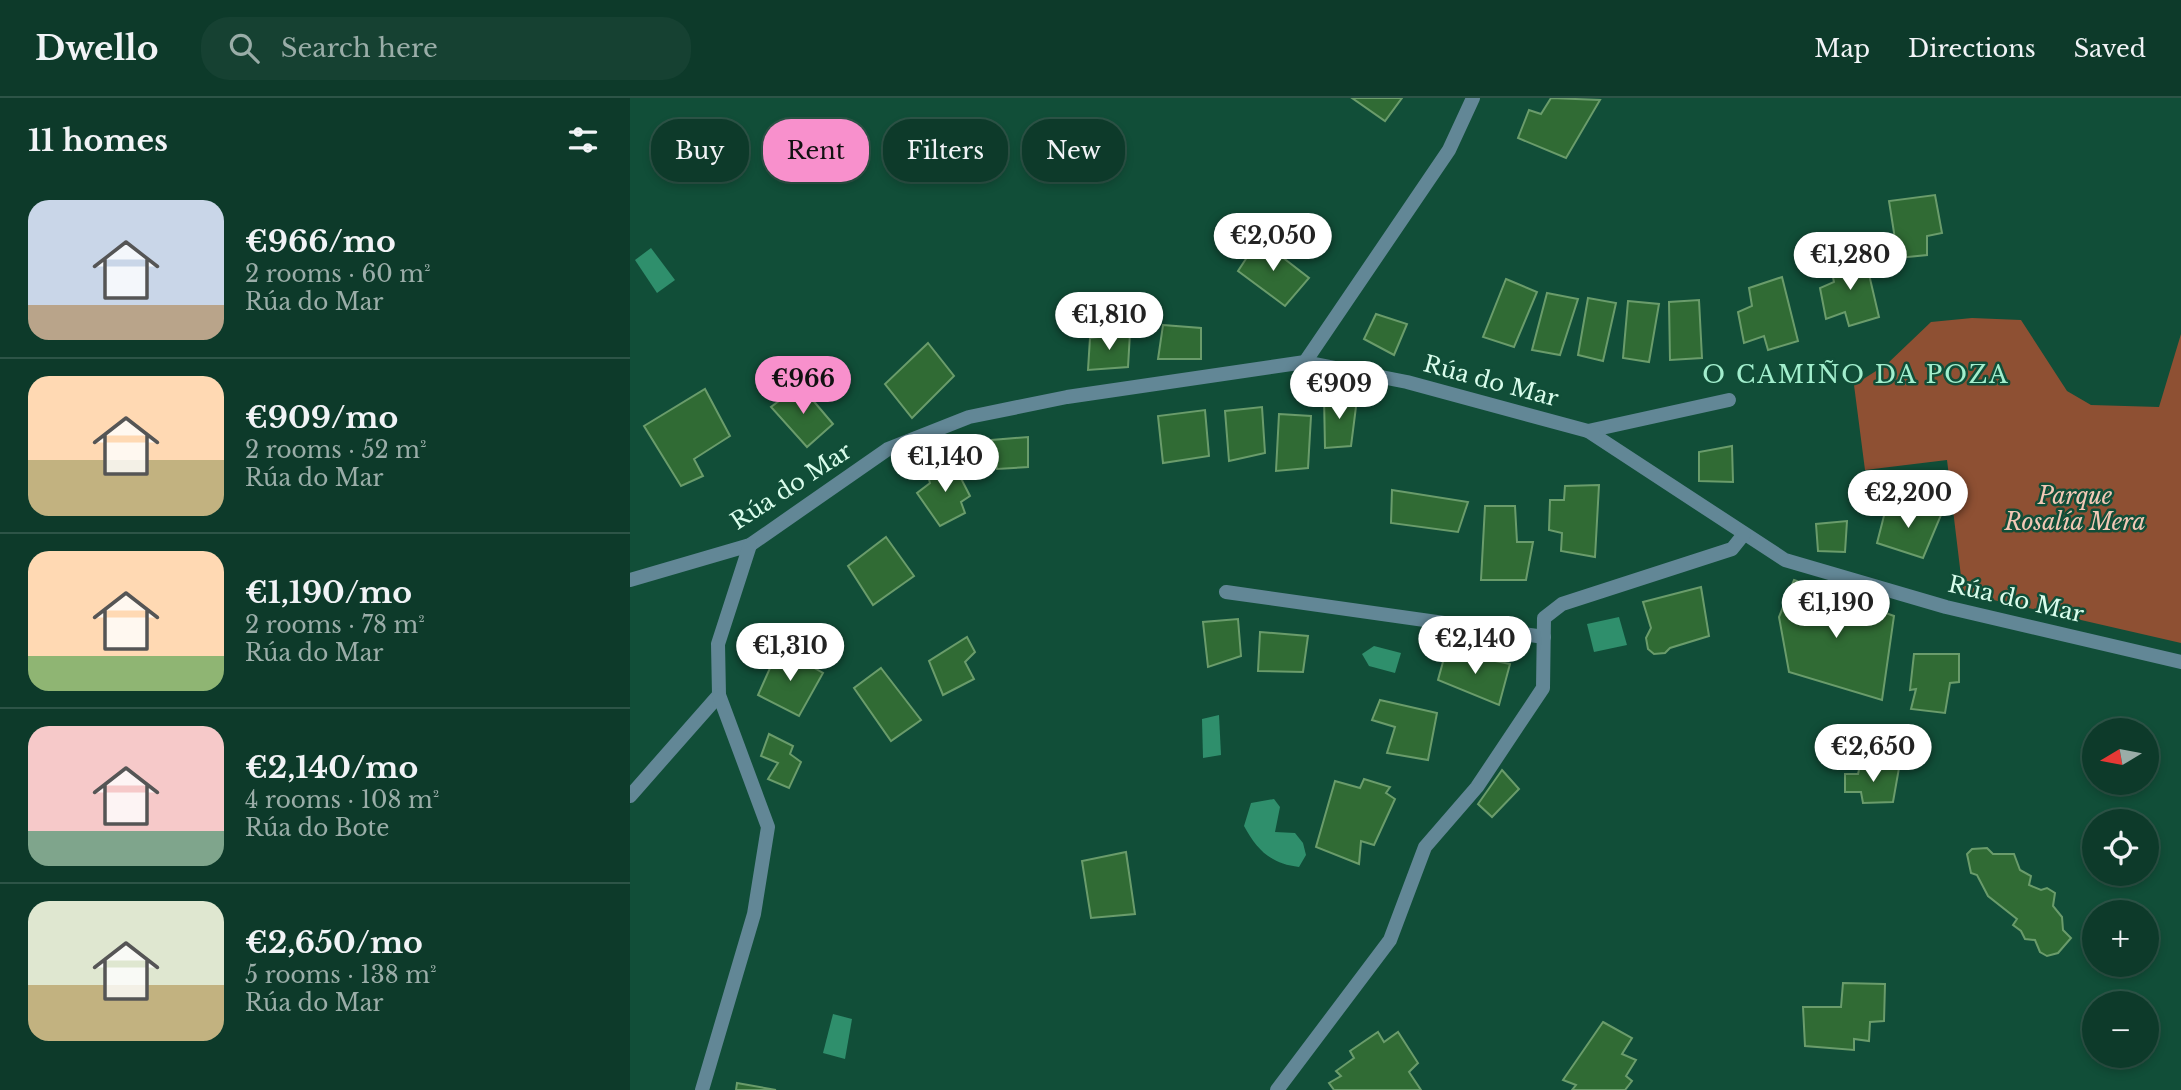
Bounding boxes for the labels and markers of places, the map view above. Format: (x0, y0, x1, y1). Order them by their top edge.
pin: €2,050 (1216, 214, 1330, 273)
pin: €1,280 (1793, 232, 1907, 292)
pin: €1,810 (1052, 292, 1166, 352)
pin: €966 (762, 356, 844, 416)
pin: €909 (1298, 362, 1380, 421)
pin: €1,140 (888, 434, 1002, 494)
pin: €2,200 (1851, 470, 1965, 530)
pin: €1,190 (1779, 580, 1893, 640)
pin: €2,140 (1418, 616, 1532, 676)
pin: €1,310 (733, 624, 847, 683)
pin: €2,650 (1816, 724, 1930, 784)

